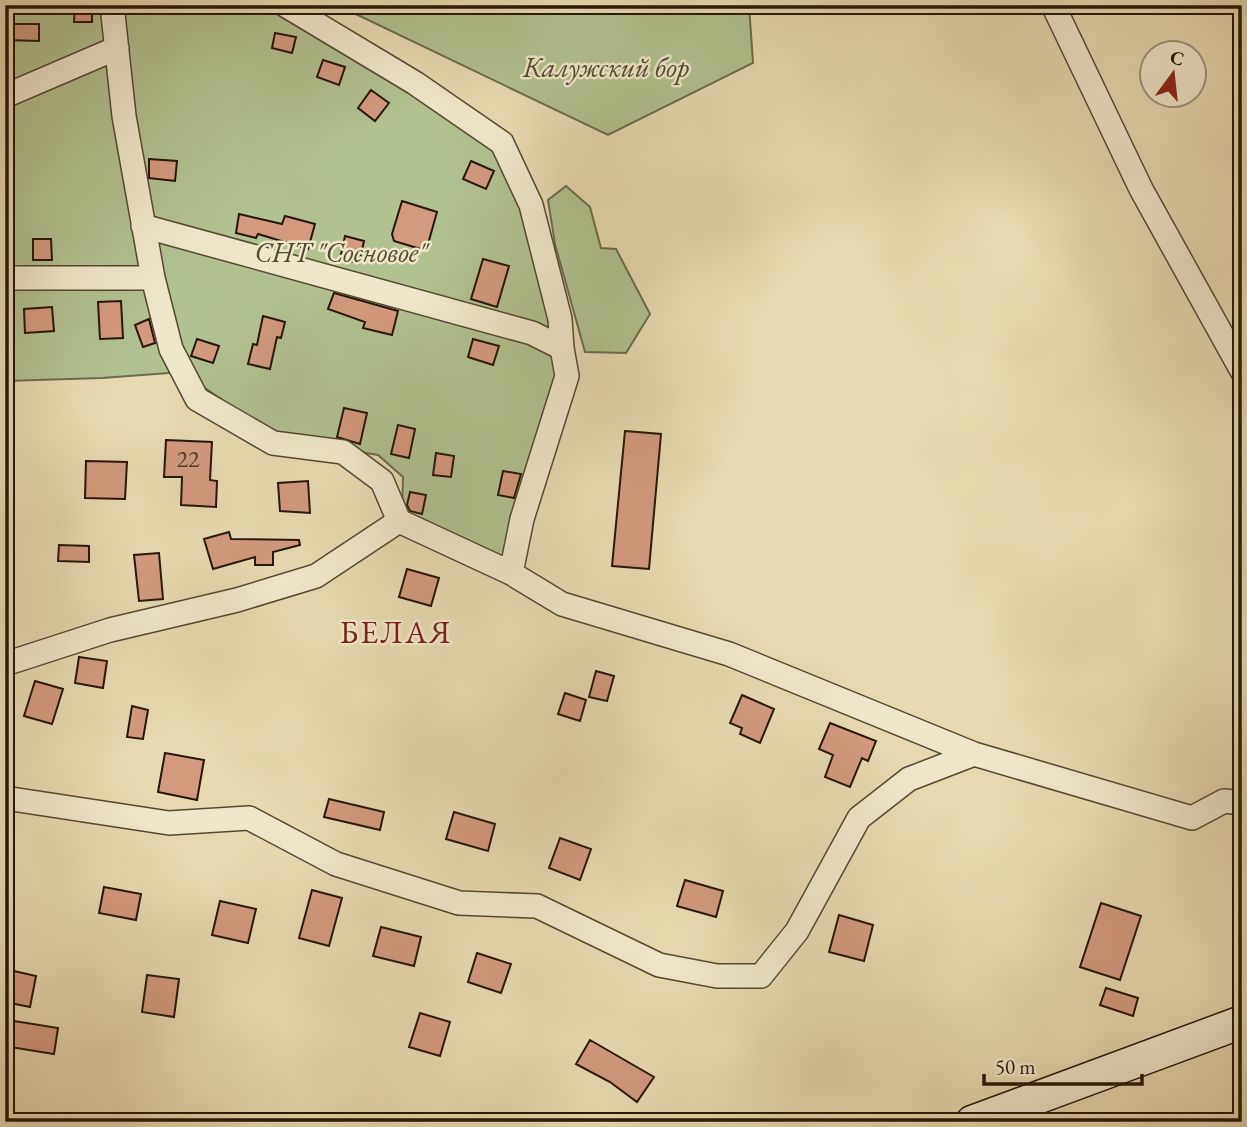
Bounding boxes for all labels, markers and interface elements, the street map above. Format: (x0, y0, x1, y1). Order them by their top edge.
north arrow (1138, 38, 1208, 108)
text: С (1168, 44, 1187, 72)
park label: Калужский бор (522, 49, 690, 85)
park label: СНТ "Сосновое" (254, 234, 430, 270)
house number: 22 (176, 443, 200, 474)
district label: БЕЛАЯ (339, 611, 453, 653)
scale bar (984, 1043, 1142, 1087)
text: 50 m (995, 1053, 1036, 1080)

